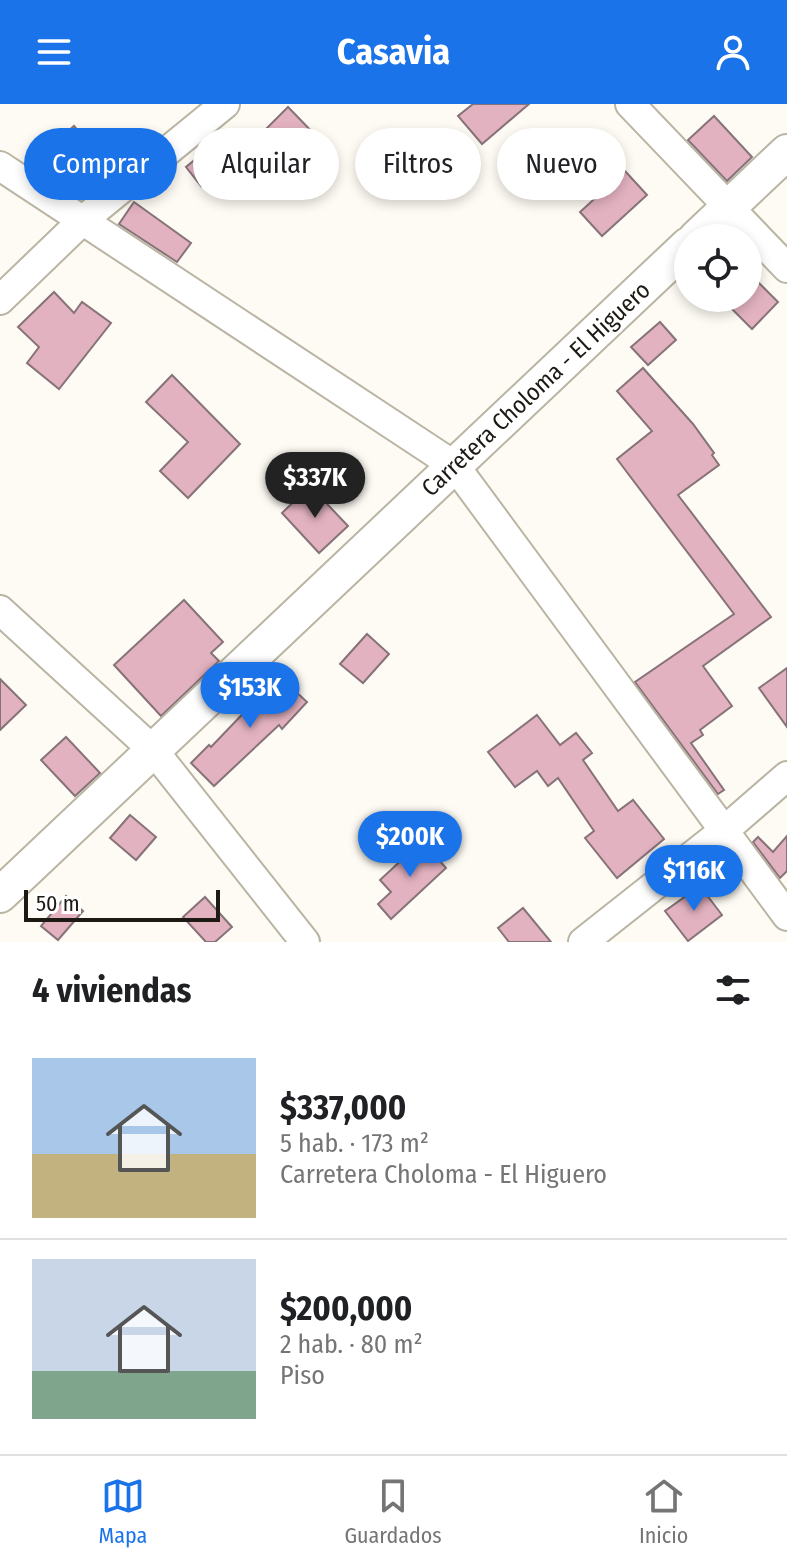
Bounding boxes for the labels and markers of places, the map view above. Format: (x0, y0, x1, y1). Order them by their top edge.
pin: $337K (259, 452, 371, 520)
pin: $153K (194, 662, 306, 730)
pin: $200K (354, 811, 466, 879)
pin: $116K (638, 845, 750, 913)

